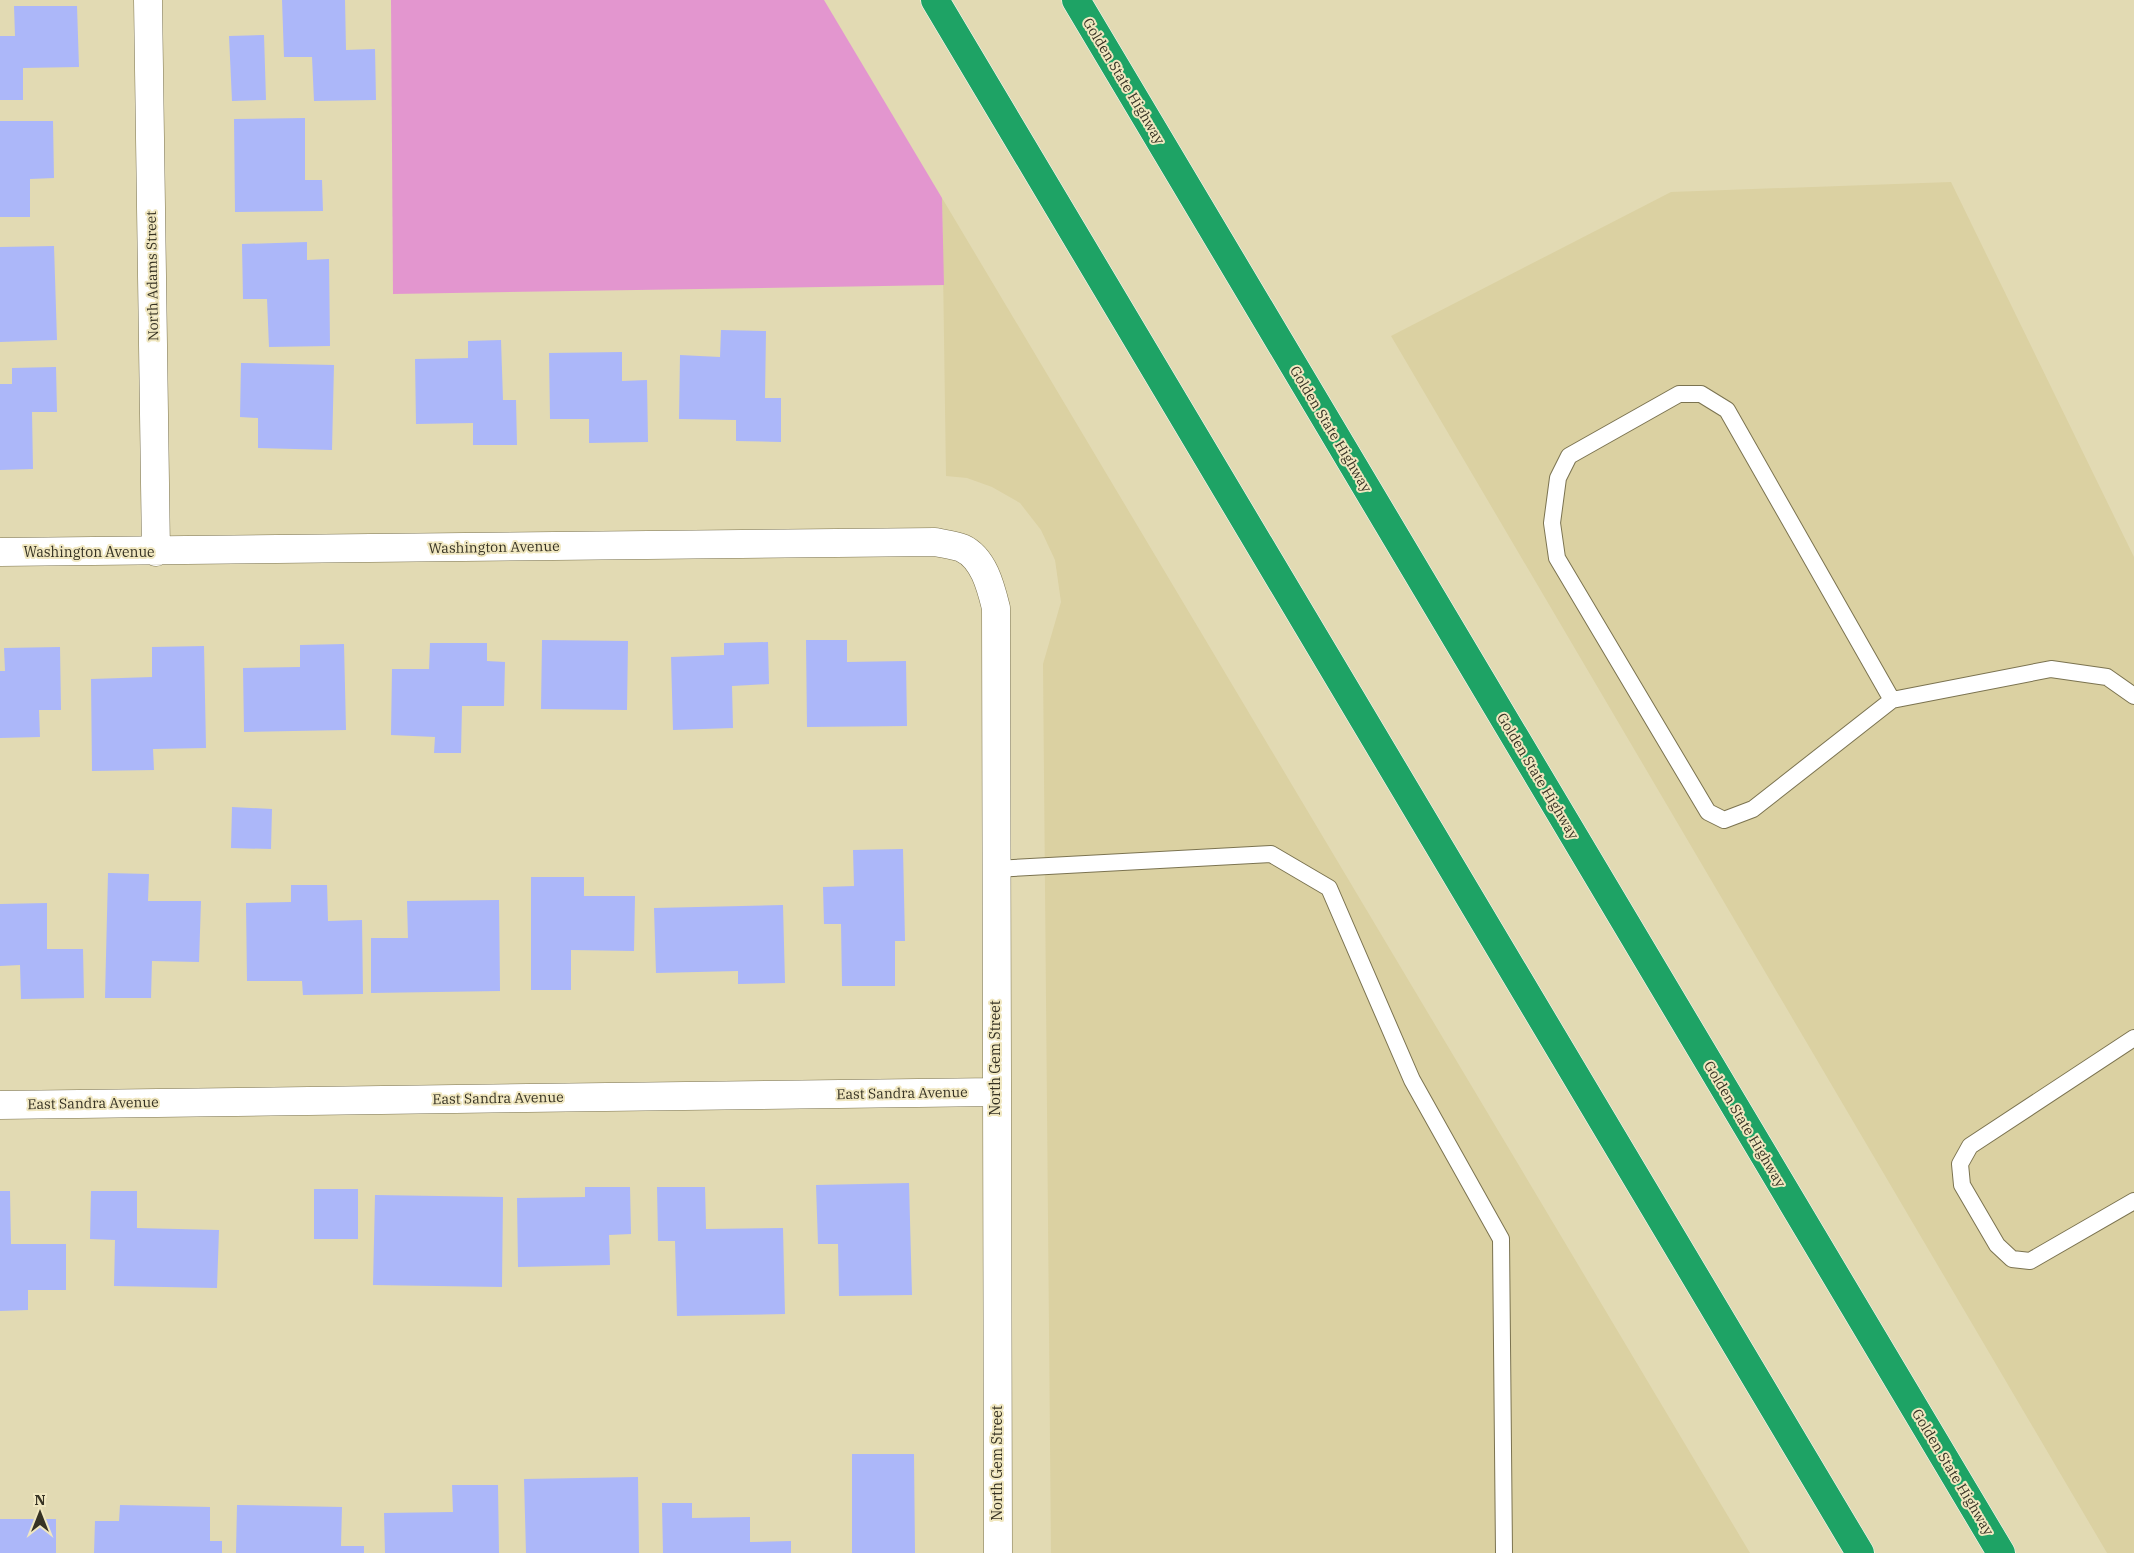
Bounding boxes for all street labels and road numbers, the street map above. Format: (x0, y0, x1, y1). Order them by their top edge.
street label: Golden State Highway (1079, 15, 1169, 148)
street label: North Adams Street (142, 211, 162, 341)
street label: Golden State Highway (1286, 363, 1376, 496)
street label: Washington Avenue (428, 537, 560, 557)
street label: Washington Avenue (23, 543, 155, 561)
street label: Golden State Highway (1493, 710, 1583, 843)
street label: North Gem Street (986, 1000, 1004, 1116)
street label: Golden State Highway (1700, 1058, 1790, 1191)
street label: East Sandra Avenue (836, 1083, 968, 1103)
street label: East Sandra Avenue (432, 1088, 564, 1108)
street label: East Sandra Avenue (27, 1093, 159, 1113)
street label: North Gem Street (988, 1405, 1006, 1521)
street label: Golden State Highway (1908, 1406, 1998, 1539)

